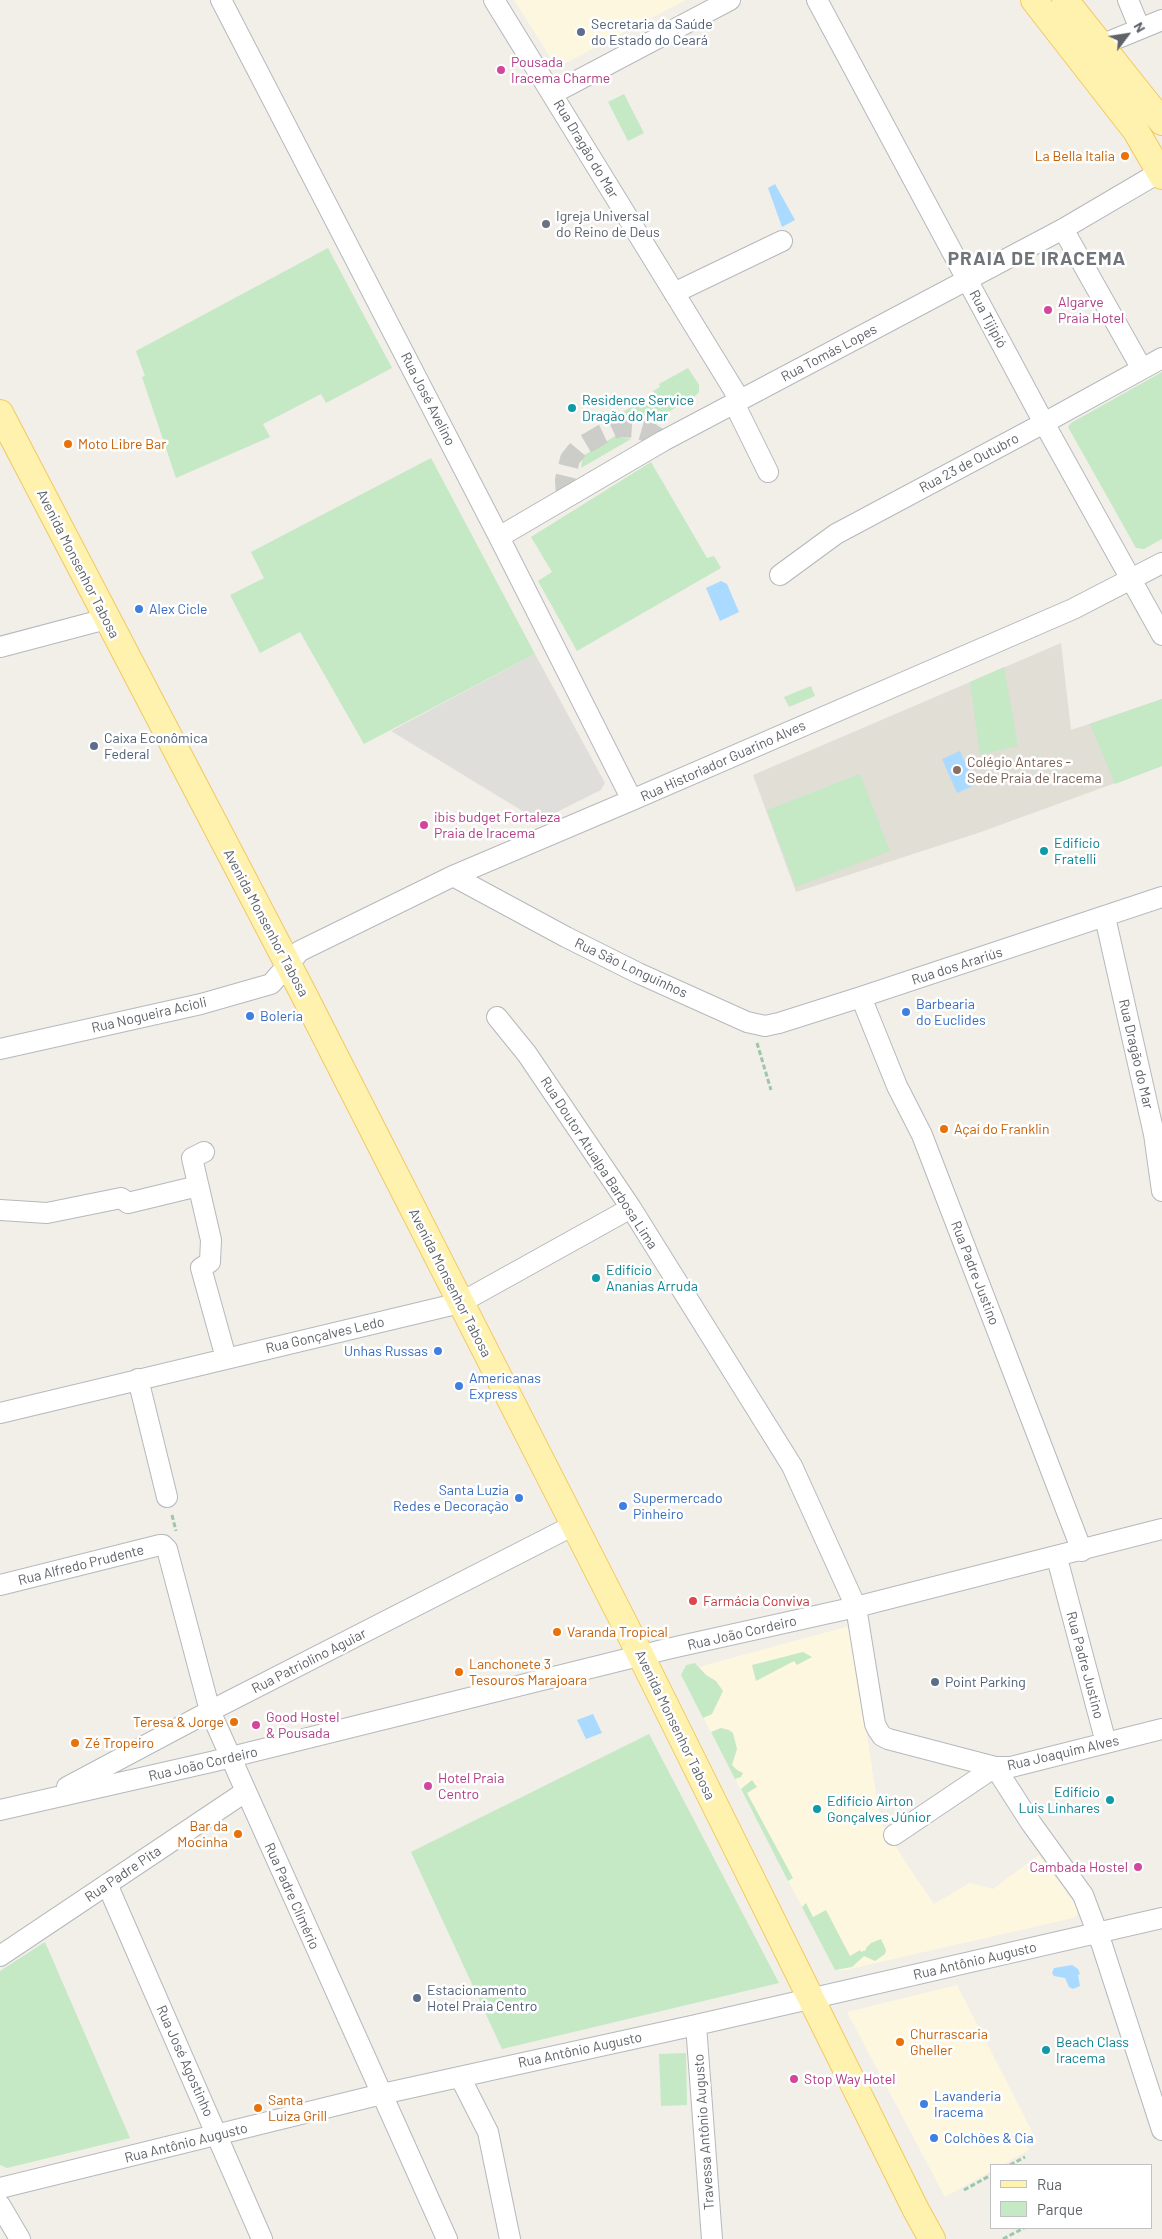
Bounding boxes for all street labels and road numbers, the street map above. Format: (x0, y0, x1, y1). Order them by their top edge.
street label: Rua Dragão do Mar (550, 97, 622, 201)
street label: Rua Tijipió (966, 287, 1010, 351)
street label: Rua Tomás Lopes (778, 321, 880, 385)
street label: Rua José Avelino (397, 349, 459, 449)
street label: Rua 23 de Outubro (916, 430, 1022, 496)
street label: Avenida Monsenhor Tabosa (33, 487, 123, 641)
street label: Rua Historiador Guarino Alves (638, 717, 808, 805)
street label: Avenida Monsenhor Tabosa (220, 846, 312, 1000)
street label: Rua São Longuinhos (572, 934, 690, 1002)
street label: Rua dos Arariús (909, 943, 1005, 989)
street label: Rua Nogueira Acioli (90, 994, 208, 1036)
street label: Rua Dragão do Mar (1115, 997, 1157, 1111)
street label: Rua Doutor Atualpa Barbosa Lima (537, 1074, 661, 1252)
street label: Avenida Monsenhor Tabosa (405, 1206, 495, 1360)
street label: Rua Padre Justino (947, 1218, 1003, 1328)
street label: Rua Gonçalves Ledo (264, 1313, 386, 1357)
street label: Rua Alfredo Prudente (16, 1541, 146, 1589)
street label: Rua Padre Justino (1063, 1610, 1107, 1720)
street label: Rua João Cordeiro (686, 1612, 798, 1654)
street label: Rua Patriolino Aguiar (249, 1625, 369, 1697)
street label: Avenida Monsenhor Tabosa (631, 1647, 719, 1803)
street label: Rua Joaquim Alves (1005, 1732, 1121, 1774)
street label: Rua João Cordeiro (147, 1743, 259, 1785)
street label: Rua Padre Climério (261, 1840, 323, 1952)
street label: Rua Padre Pita (82, 1842, 164, 1906)
street label: Rua Antônio Augusto (912, 1939, 1038, 1983)
street label: Rua José Agostinho (153, 2003, 217, 2119)
street label: Rua Antônio Augusto (517, 2029, 643, 2071)
street label: Travessa Antônio Augusto (690, 2053, 718, 2211)
street label: Rua Antônio Augusto (123, 2120, 249, 2166)

